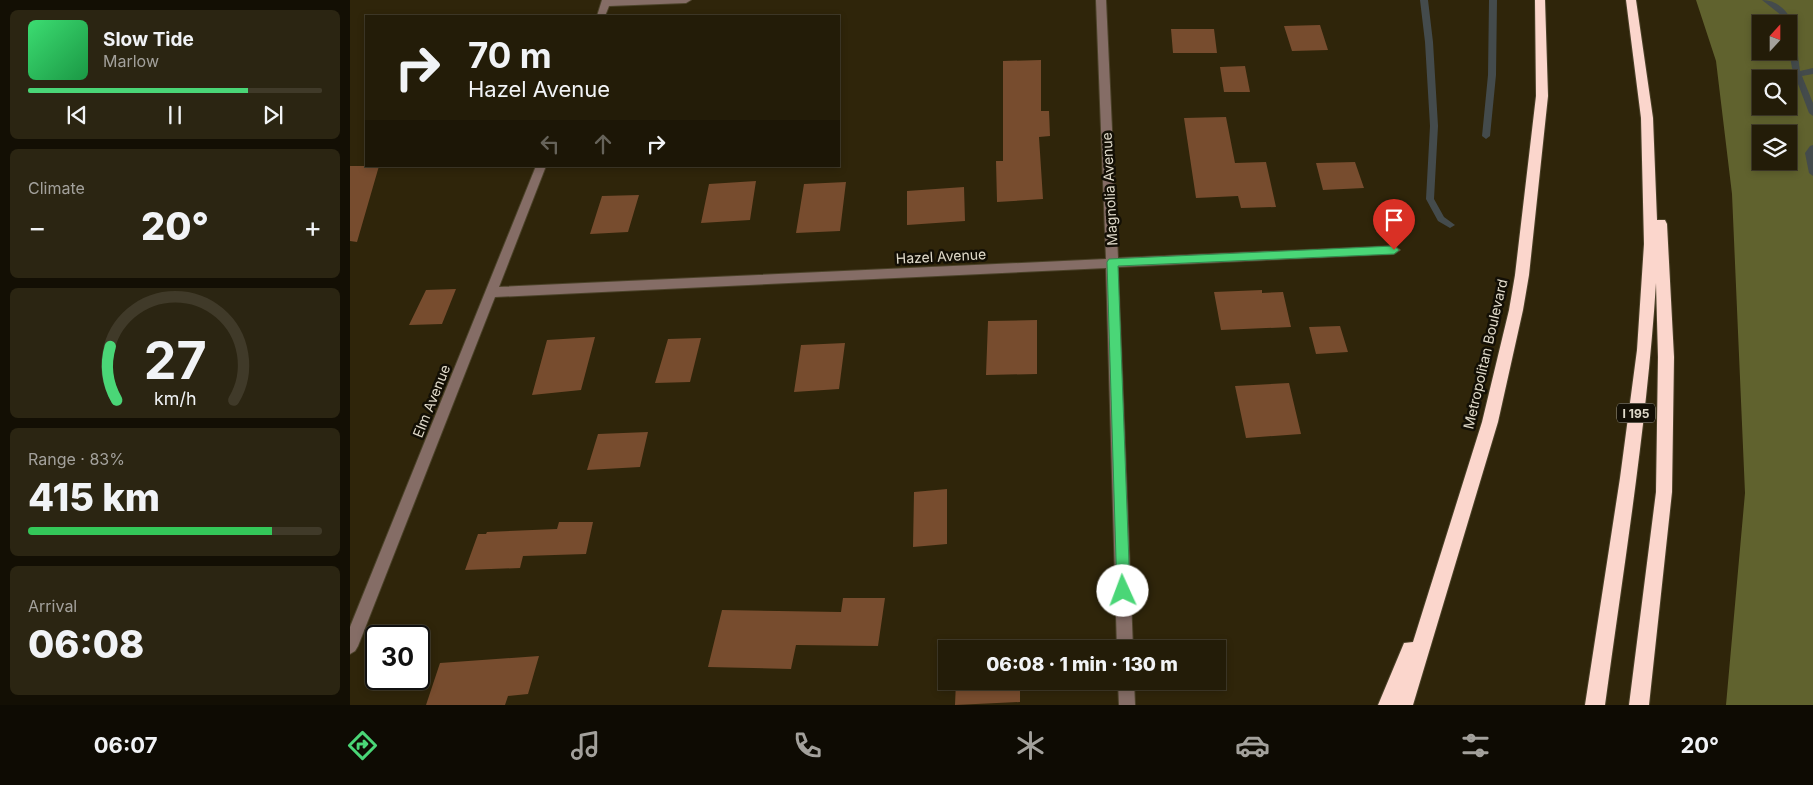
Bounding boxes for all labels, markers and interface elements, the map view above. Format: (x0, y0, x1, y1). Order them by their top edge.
north arrow (1752, 15, 1798, 60)
map controls (1752, 15, 1797, 170)
text: Slow Tide (103, 28, 194, 51)
text: 70 m (468, 34, 552, 76)
icon: right (385, 35, 450, 100)
text: Marlow (103, 51, 159, 71)
button: search (1752, 70, 1797, 115)
text: Hazel Avenue (468, 76, 610, 102)
icon: previous (63, 101, 91, 129)
icon: pause (161, 101, 189, 129)
icon: next (259, 101, 287, 129)
button: layers (1752, 125, 1797, 170)
icon: left (536, 130, 564, 158)
icon: ahead (589, 130, 617, 158)
icon: right (642, 130, 670, 158)
street label: Magnolia Avenue (1098, 132, 1120, 246)
text: Climate (28, 178, 85, 198)
pin (1373, 199, 1415, 250)
text: 20° (141, 203, 209, 249)
icon: arrive (1380, 206, 1408, 234)
text: − (28, 210, 47, 244)
text: + (303, 210, 322, 244)
street label: Hazel Avenue (895, 245, 987, 267)
street label: Metropolitan Boulevard (1459, 277, 1511, 431)
text: 27 (144, 329, 207, 392)
street label: Elm Avenue (409, 362, 453, 440)
text: km/h (154, 388, 196, 409)
road number: I 195 (1617, 403, 1655, 422)
text: Range · 83% (28, 449, 125, 469)
text: 415 km (28, 474, 160, 520)
position arrow (1096, 564, 1148, 616)
text: Arrival (28, 596, 77, 616)
text: 06:08 (28, 621, 144, 667)
speed limit sign: 30 (365, 625, 430, 690)
text: 06:08 · 1 min · 130 m (986, 653, 1178, 676)
icon: directions (345, 728, 380, 763)
icon: music (568, 728, 603, 763)
icon: phone (790, 728, 825, 763)
icon: climate (1013, 728, 1048, 763)
icon: car (1235, 728, 1270, 763)
icon: filters (1458, 728, 1493, 763)
text: 06:07 (94, 732, 157, 758)
text: 20° (1680, 732, 1719, 758)

